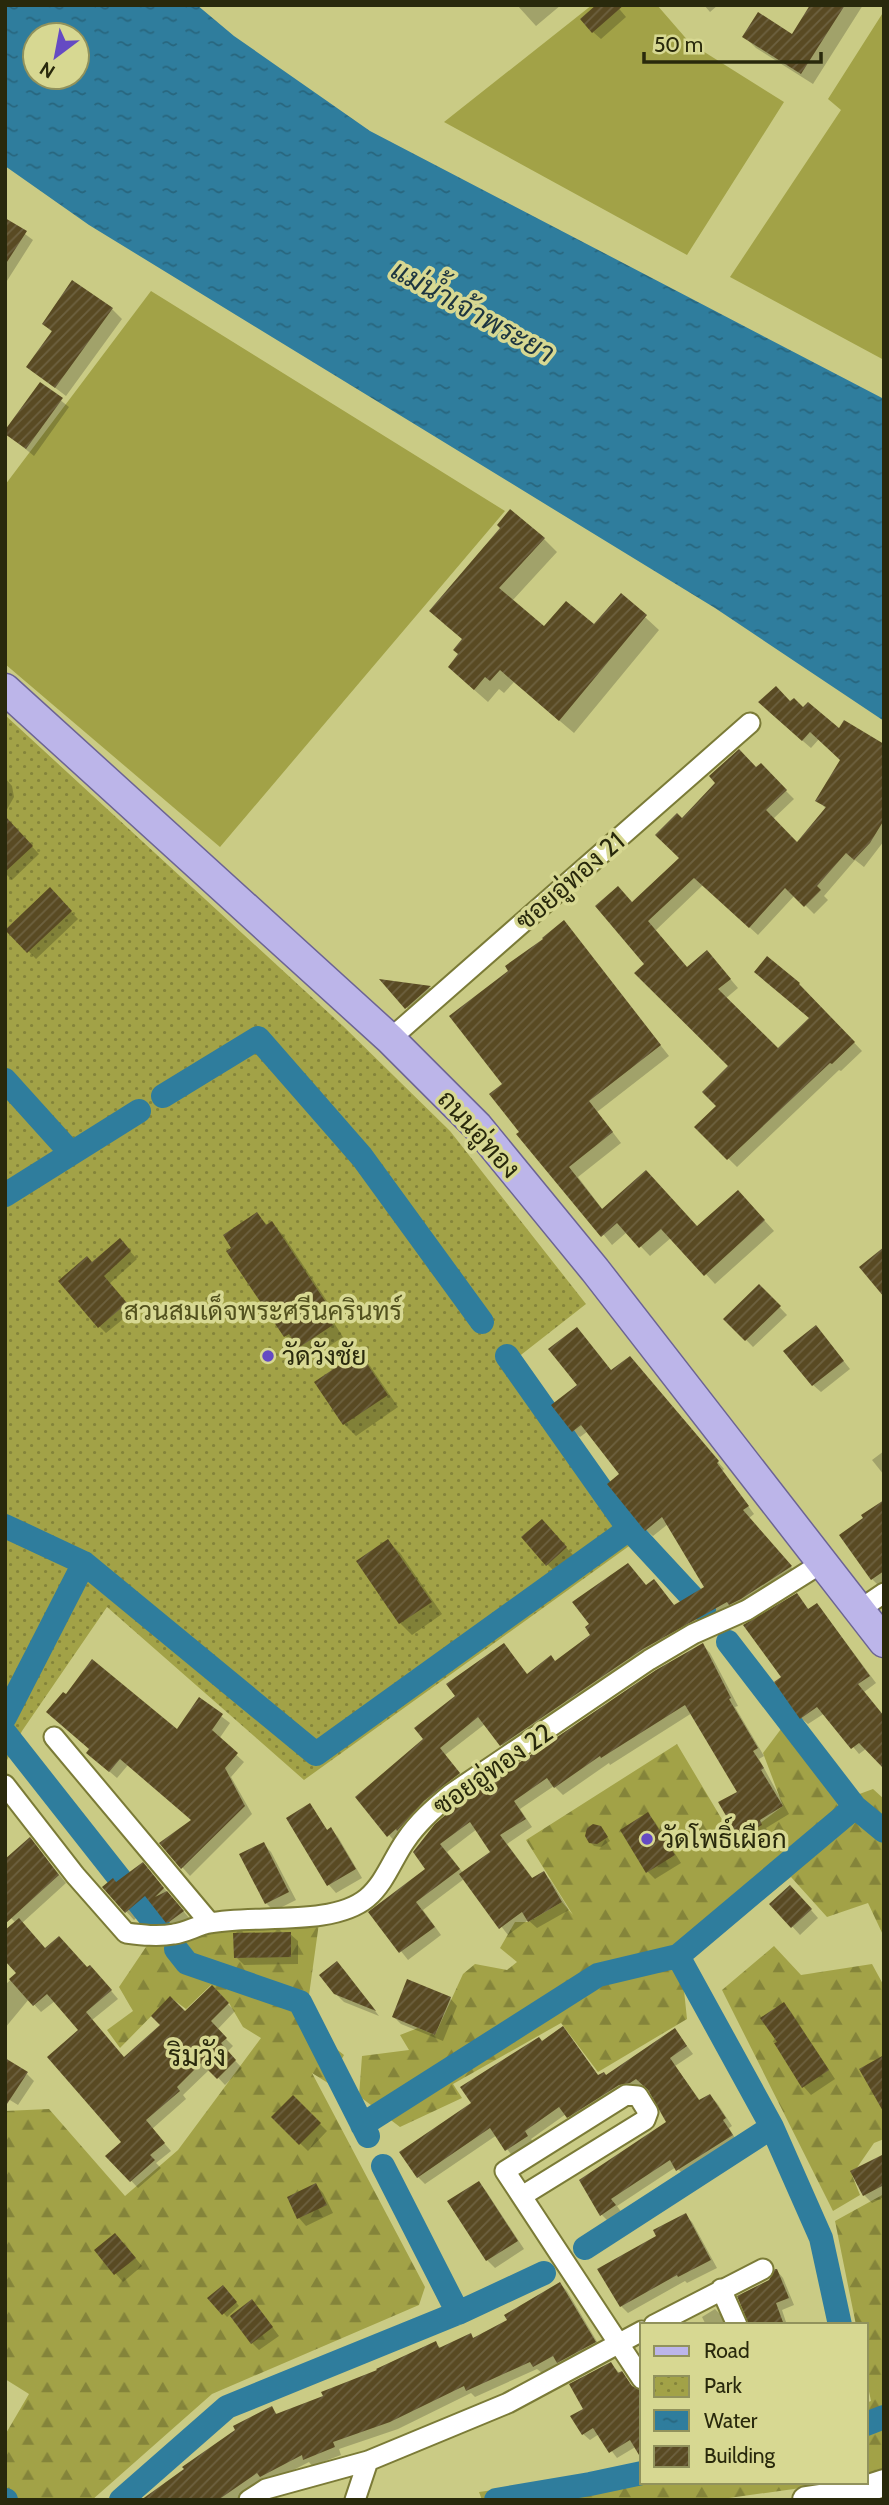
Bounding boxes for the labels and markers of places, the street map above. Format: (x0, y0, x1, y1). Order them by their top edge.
place label: วัดวังชัย (282, 1340, 366, 1372)
marker: วัดวังชัย (260, 1348, 276, 1364)
place label: วัดโพธิ์เผือก (661, 1816, 787, 1855)
marker: วัดโพธิ์เผือก (639, 1831, 655, 1847)

